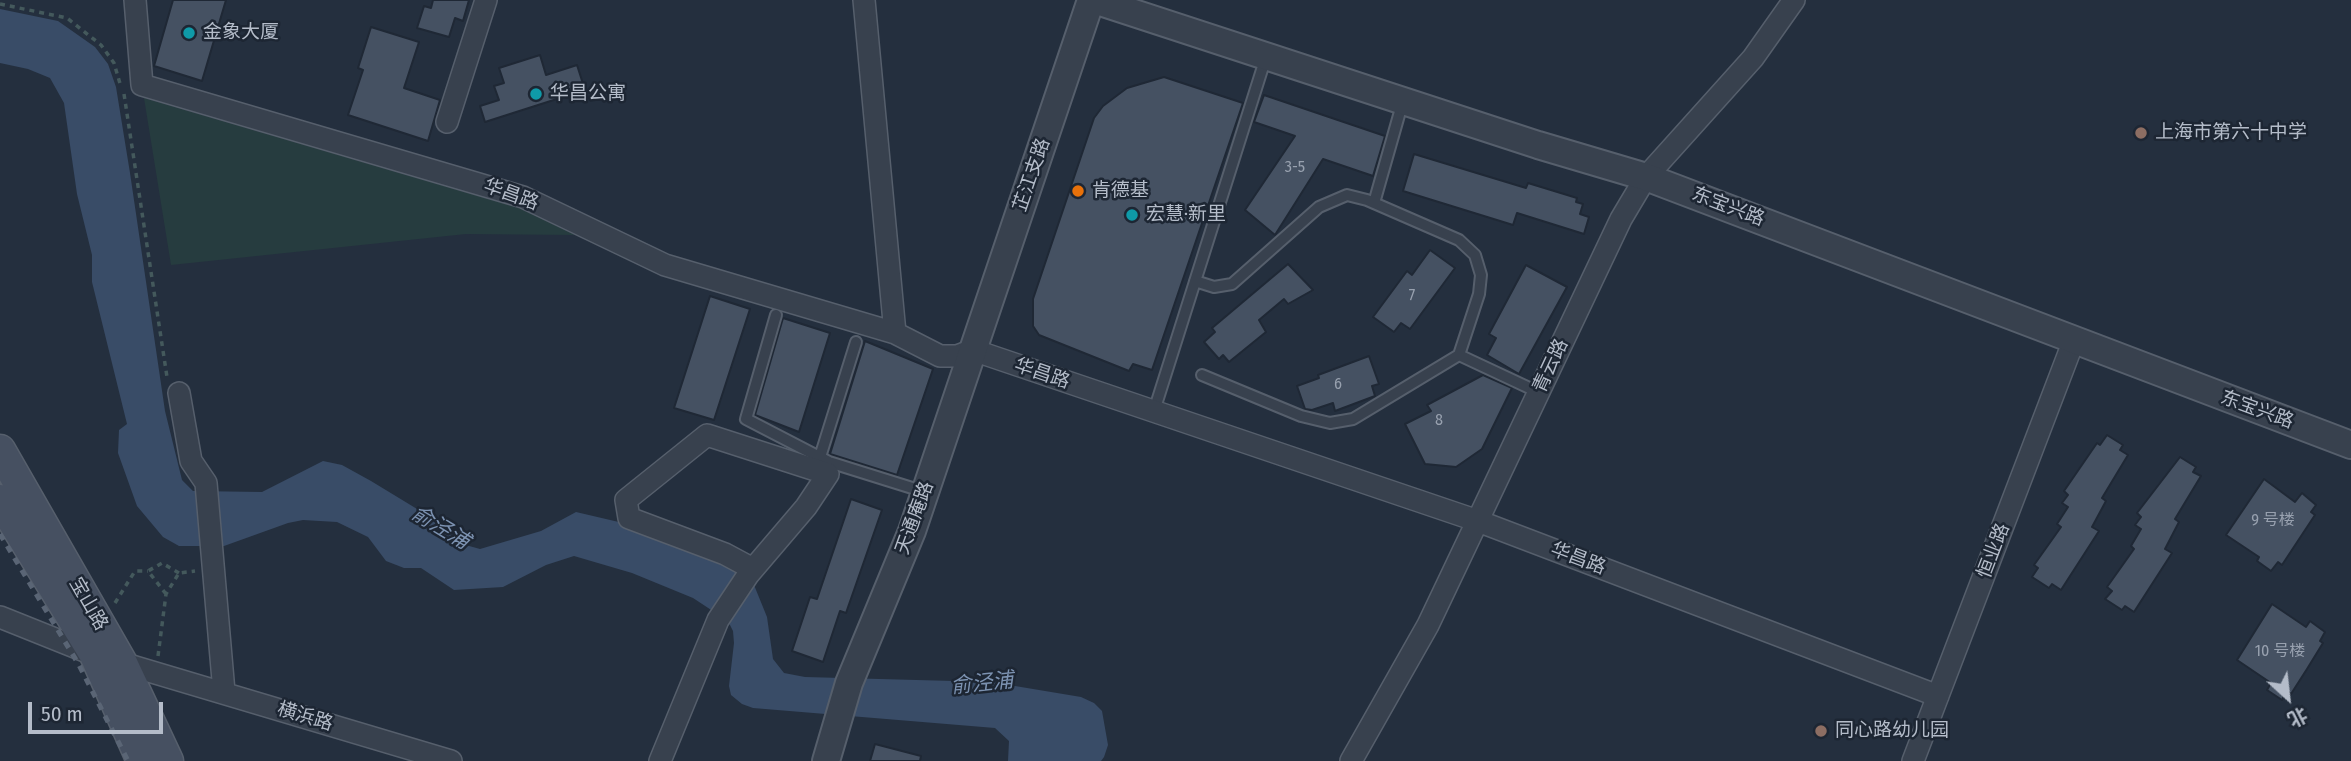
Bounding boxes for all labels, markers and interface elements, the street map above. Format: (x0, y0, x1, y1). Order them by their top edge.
place label: 金象大厦 (203, 22, 279, 44)
marker: 金象大厦 (181, 25, 197, 41)
place label: 华昌公寓 (550, 83, 626, 105)
marker: 华昌公寓 (528, 86, 544, 102)
place label: 上海市第六十中学 (2155, 122, 2307, 144)
marker: 上海市第六十中学 (2133, 125, 2149, 141)
street label: 芷江支路 (1009, 135, 1055, 215)
house number: 3-5 (1285, 158, 1305, 178)
street label: 华昌路 (480, 175, 542, 215)
place label: 肯德基 (1092, 180, 1149, 202)
marker: 肯德基 (1070, 183, 1086, 199)
street label: 东宝兴路 (1688, 183, 1768, 231)
place label: 宏慧·新里 (1146, 204, 1226, 226)
marker: 宏慧·新里 (1124, 207, 1140, 223)
house number: 7 (1409, 286, 1415, 306)
street label: 青云路 (1529, 335, 1573, 397)
street label: 华昌路 (1011, 354, 1073, 394)
house number: 6 (1334, 375, 1342, 395)
street label: 东宝兴路 (2217, 386, 2297, 434)
house number: 8 (1435, 411, 1443, 431)
street label: 天通庵路 (891, 478, 939, 558)
water label: 俞泾浦 (407, 501, 473, 555)
house number: 9 号楼 (2251, 511, 2295, 531)
street label: 恒业路 (1973, 520, 2015, 582)
street label: 华昌路 (1547, 538, 1609, 580)
street label: 宝山路 (64, 574, 112, 634)
house number: 10 号楼 (2255, 642, 2305, 662)
north arrow (2253, 663, 2323, 733)
water label: 俞泾浦 (949, 668, 1015, 700)
scale bar (32, 688, 166, 732)
street label: 横浜路 (274, 698, 336, 736)
text: 50 m (41, 701, 83, 727)
text: 北 (2284, 703, 2311, 732)
place label: 同心路幼儿园 (1835, 720, 1949, 742)
marker: 同心路幼儿园 (1813, 723, 1829, 739)

